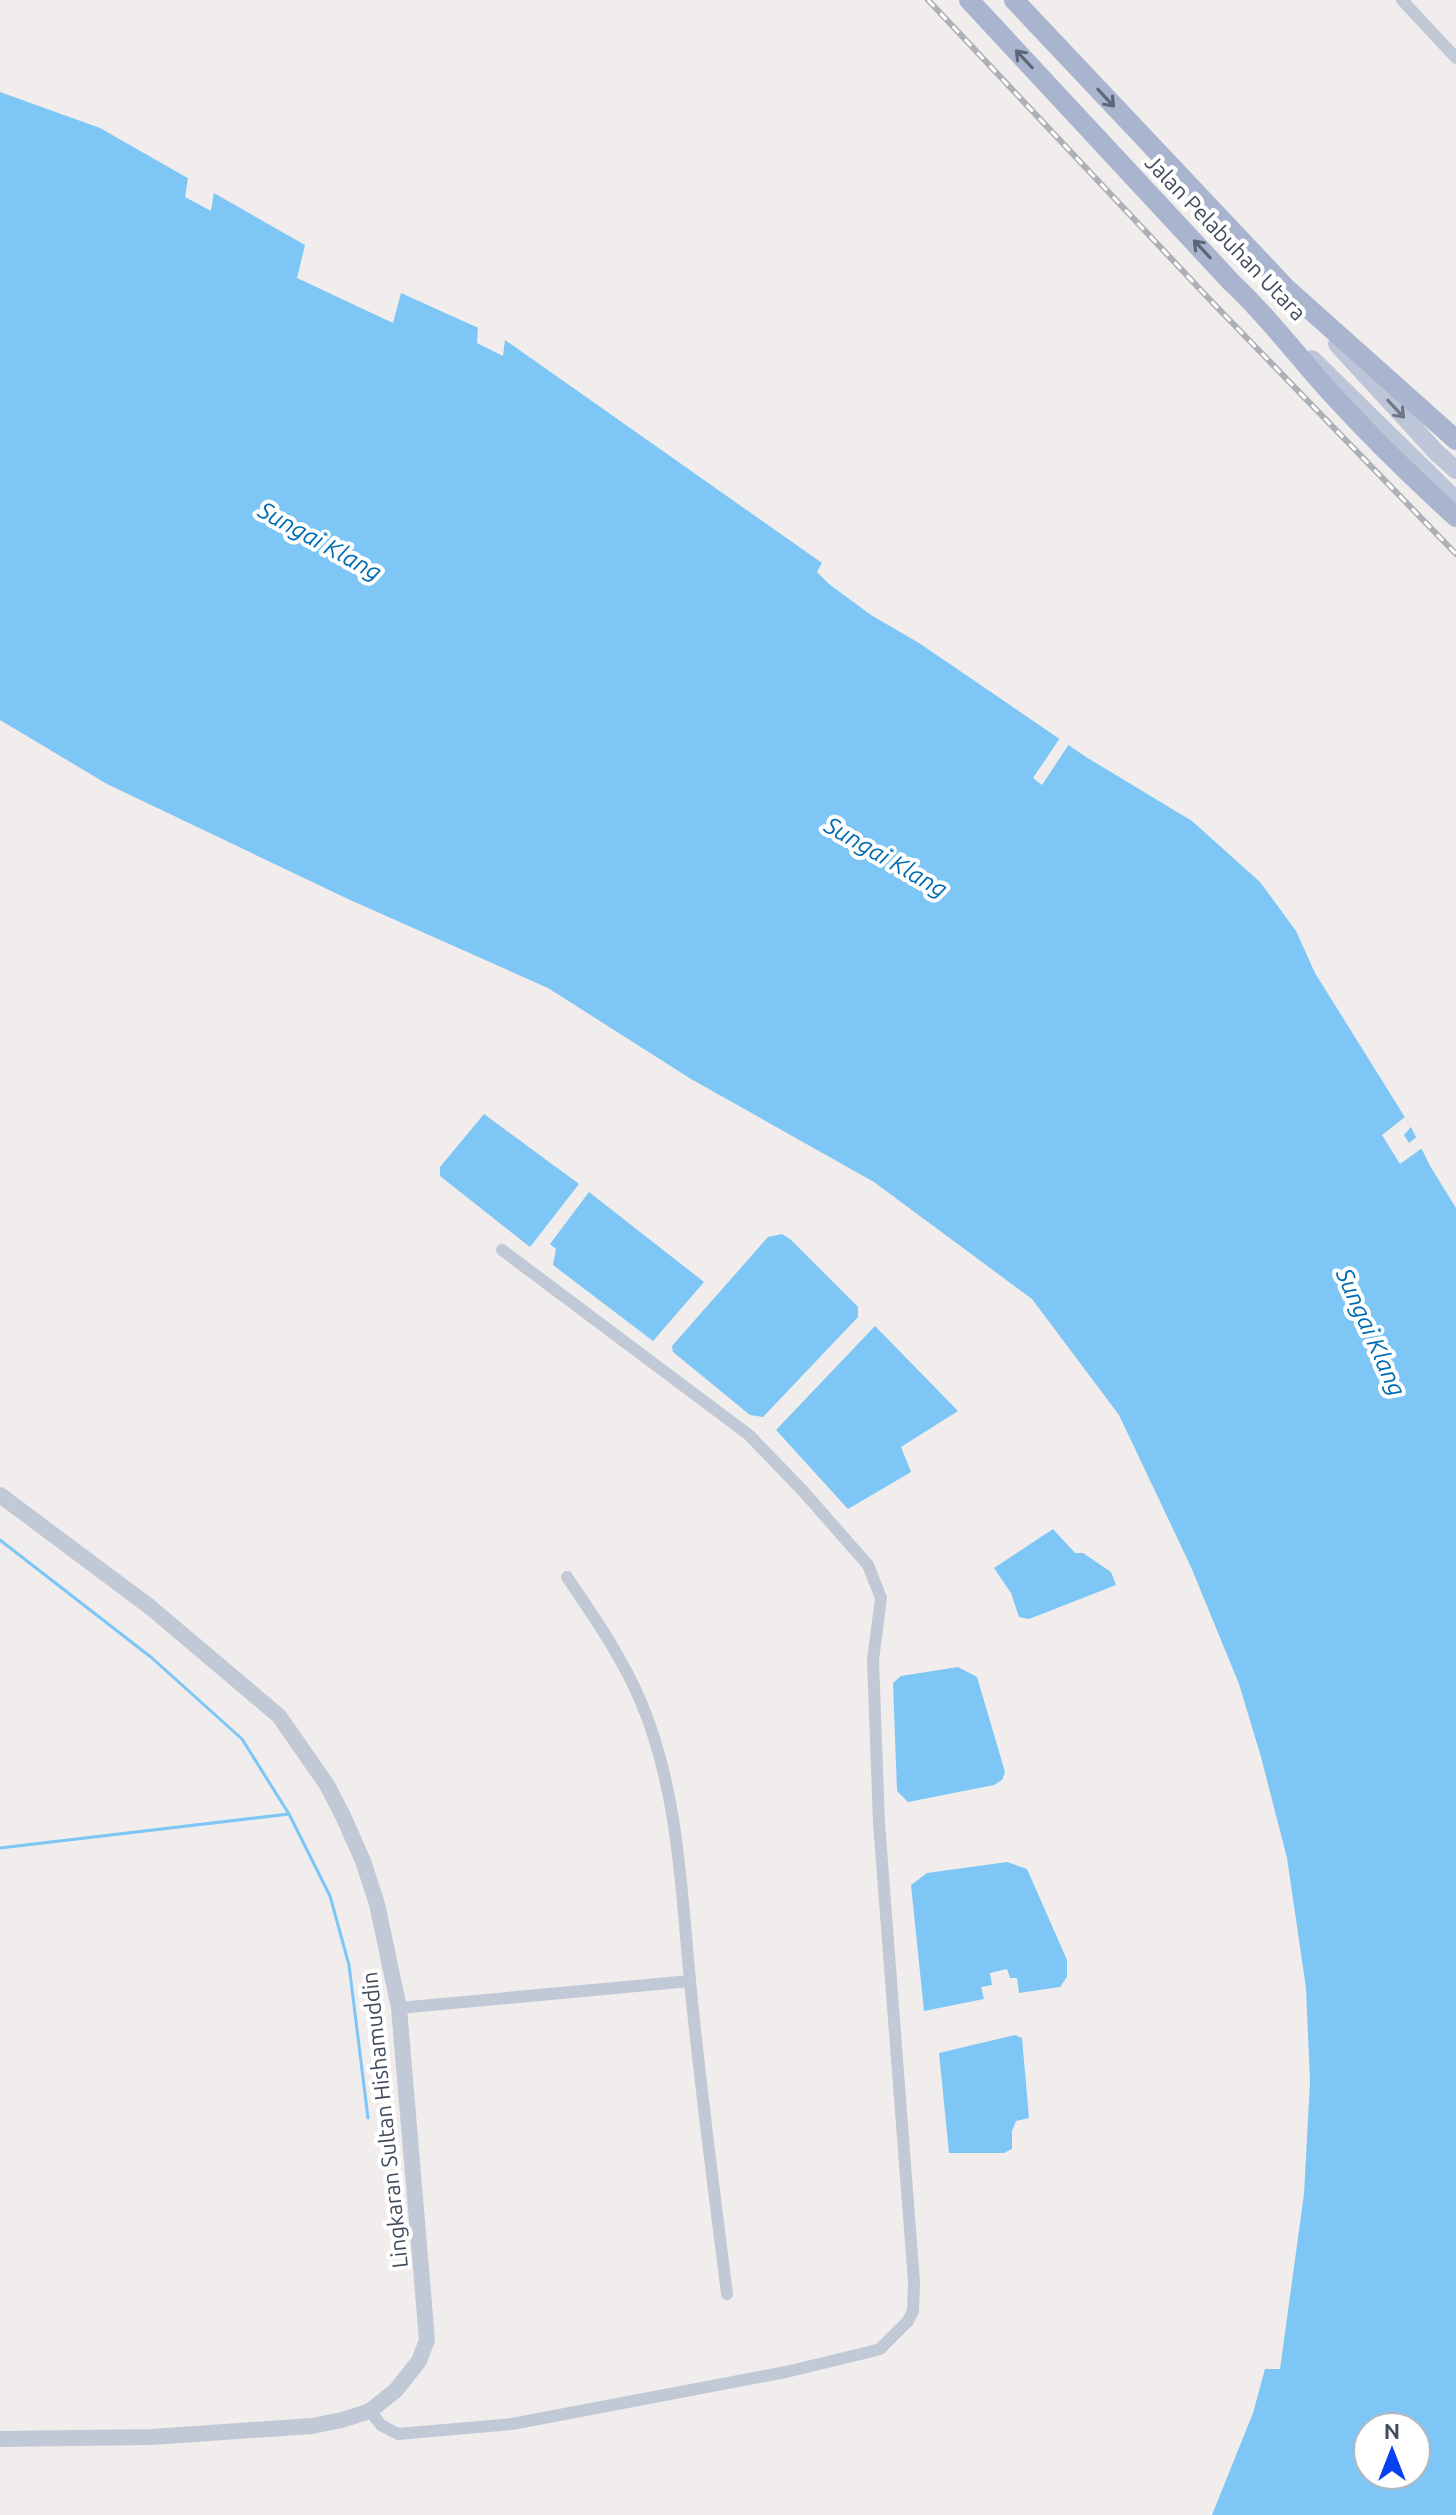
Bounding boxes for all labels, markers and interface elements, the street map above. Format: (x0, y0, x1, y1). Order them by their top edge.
one-way arrow (1015, 49, 1034, 69)
one-way arrow (1096, 88, 1115, 108)
street label: Jalan Pelabuhan Utara (1140, 149, 1312, 325)
one-way arrow (1193, 240, 1211, 260)
one-way arrow (1387, 398, 1405, 418)
water label: Sungai Klang (253, 496, 386, 586)
water label: Sungai Klang (819, 811, 952, 903)
water label: Sungai Klang (1330, 1263, 1411, 1400)
street label: Lingkaran Sultan Hishamuddin (356, 1970, 412, 2270)
north arrow (1352, 2411, 1432, 2491)
text: N (1384, 2418, 1400, 2443)

